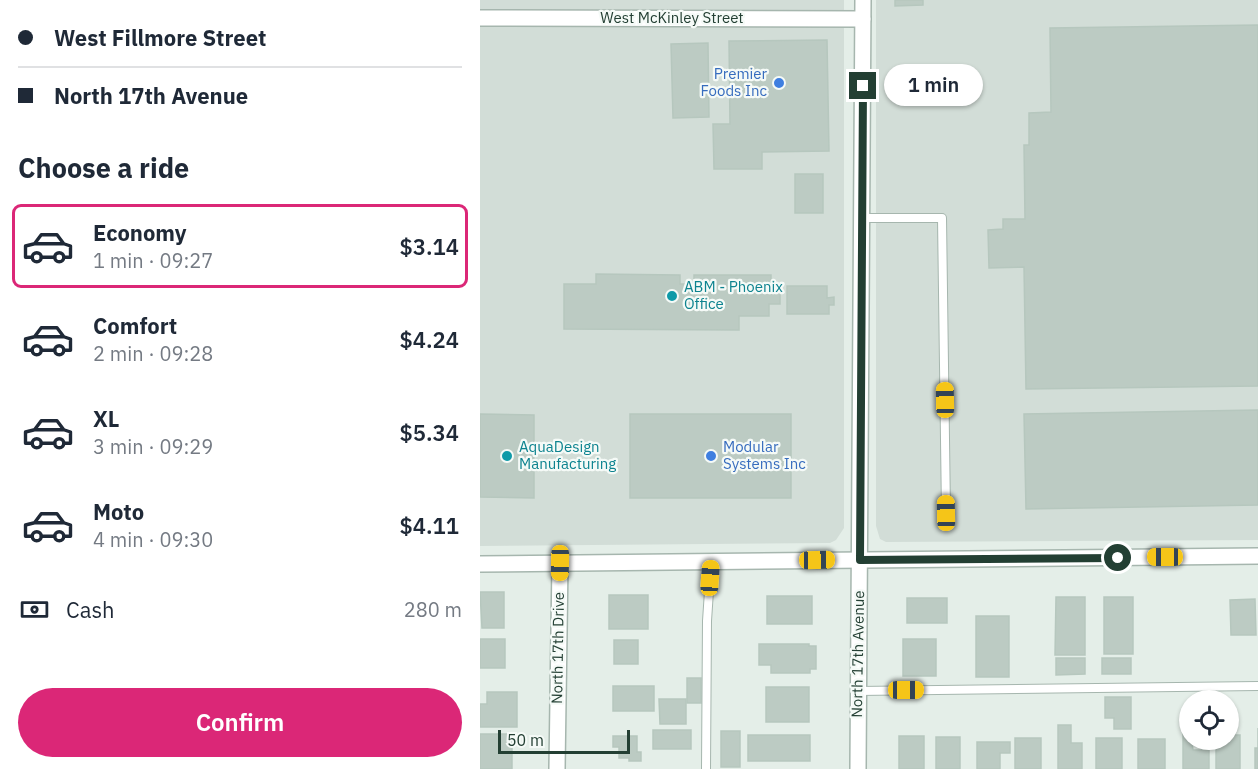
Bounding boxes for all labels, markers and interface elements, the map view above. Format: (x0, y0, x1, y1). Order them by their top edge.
street label: West McKinley Street (600, 8, 744, 27)
text: West Fillmore Street (54, 23, 266, 52)
place label: Premier Foods Inc (701, 64, 767, 100)
callout: 1 min (884, 65, 983, 107)
text: 1 min (908, 71, 959, 98)
route end (849, 72, 876, 99)
marker: Premier Foods Inc (772, 76, 786, 90)
text: North 17th Avenue (54, 81, 248, 110)
text: Choose a ride (18, 150, 189, 185)
text: Economy (93, 218, 187, 247)
icon: car (21, 219, 75, 273)
text: $3.14 (400, 232, 459, 261)
text: 1 min · 09:27 (93, 247, 213, 274)
place label: ABM - Phoenix Office (684, 277, 783, 313)
marker: ABM - Phoenix Office (665, 289, 679, 303)
text: Comfort (93, 311, 177, 340)
icon: car (21, 312, 75, 366)
text: $4.24 (400, 325, 459, 354)
text: 2 min · 09:28 (93, 340, 213, 367)
car (936, 382, 954, 418)
text: XL (93, 404, 119, 433)
icon: car (21, 405, 75, 459)
text: $5.34 (400, 418, 459, 447)
text: 3 min · 09:29 (93, 433, 213, 460)
place label: AquaDesign Manufacturing (519, 437, 616, 473)
place label: Modular Systems Inc (723, 437, 806, 473)
marker: AquaDesign Manufacturing (500, 449, 514, 463)
marker: Modular Systems Inc (704, 449, 718, 463)
car (937, 495, 955, 531)
text: Moto (93, 497, 144, 526)
icon: car (21, 498, 75, 552)
text: $4.11 (400, 511, 459, 540)
text: 4 min · 09:30 (93, 526, 213, 553)
route start (1104, 544, 1131, 571)
car (551, 545, 569, 581)
car (1147, 548, 1183, 566)
car (799, 551, 835, 569)
car (700, 559, 720, 597)
street label: North 17th Avenue (847, 590, 868, 718)
street label: North 17th Drive (547, 592, 568, 704)
icon: cash (18, 593, 51, 626)
text: Cash (66, 595, 115, 624)
text: 280 m (404, 596, 462, 623)
car (888, 681, 924, 699)
button: Confirm (18, 688, 462, 757)
map controls (1179, 690, 1239, 750)
button: locate (1179, 690, 1239, 750)
scale bar (498, 727, 630, 754)
text: 50 m (507, 730, 544, 750)

